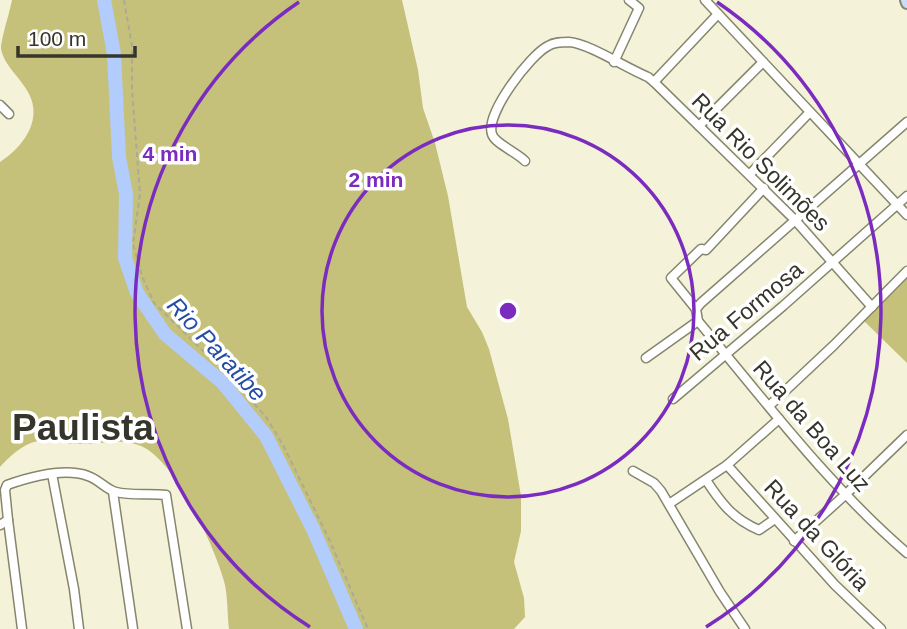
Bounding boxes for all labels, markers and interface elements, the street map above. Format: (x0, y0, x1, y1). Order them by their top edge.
scale bar (18, 14, 135, 58)
text: 100 m (28, 27, 86, 50)
street label: Rua Rio Solimões (687, 88, 835, 236)
text: 4 min (143, 142, 197, 165)
text: 2 min (349, 168, 403, 191)
street label: Rua Formosa (684, 256, 808, 366)
water label: Rio Paratibe (162, 291, 272, 407)
centre of rings (496, 299, 520, 323)
street label: Rua da Boa Luz (748, 355, 876, 497)
district label: Paulista (12, 407, 154, 448)
street label: Rua da Glória (759, 474, 875, 596)

